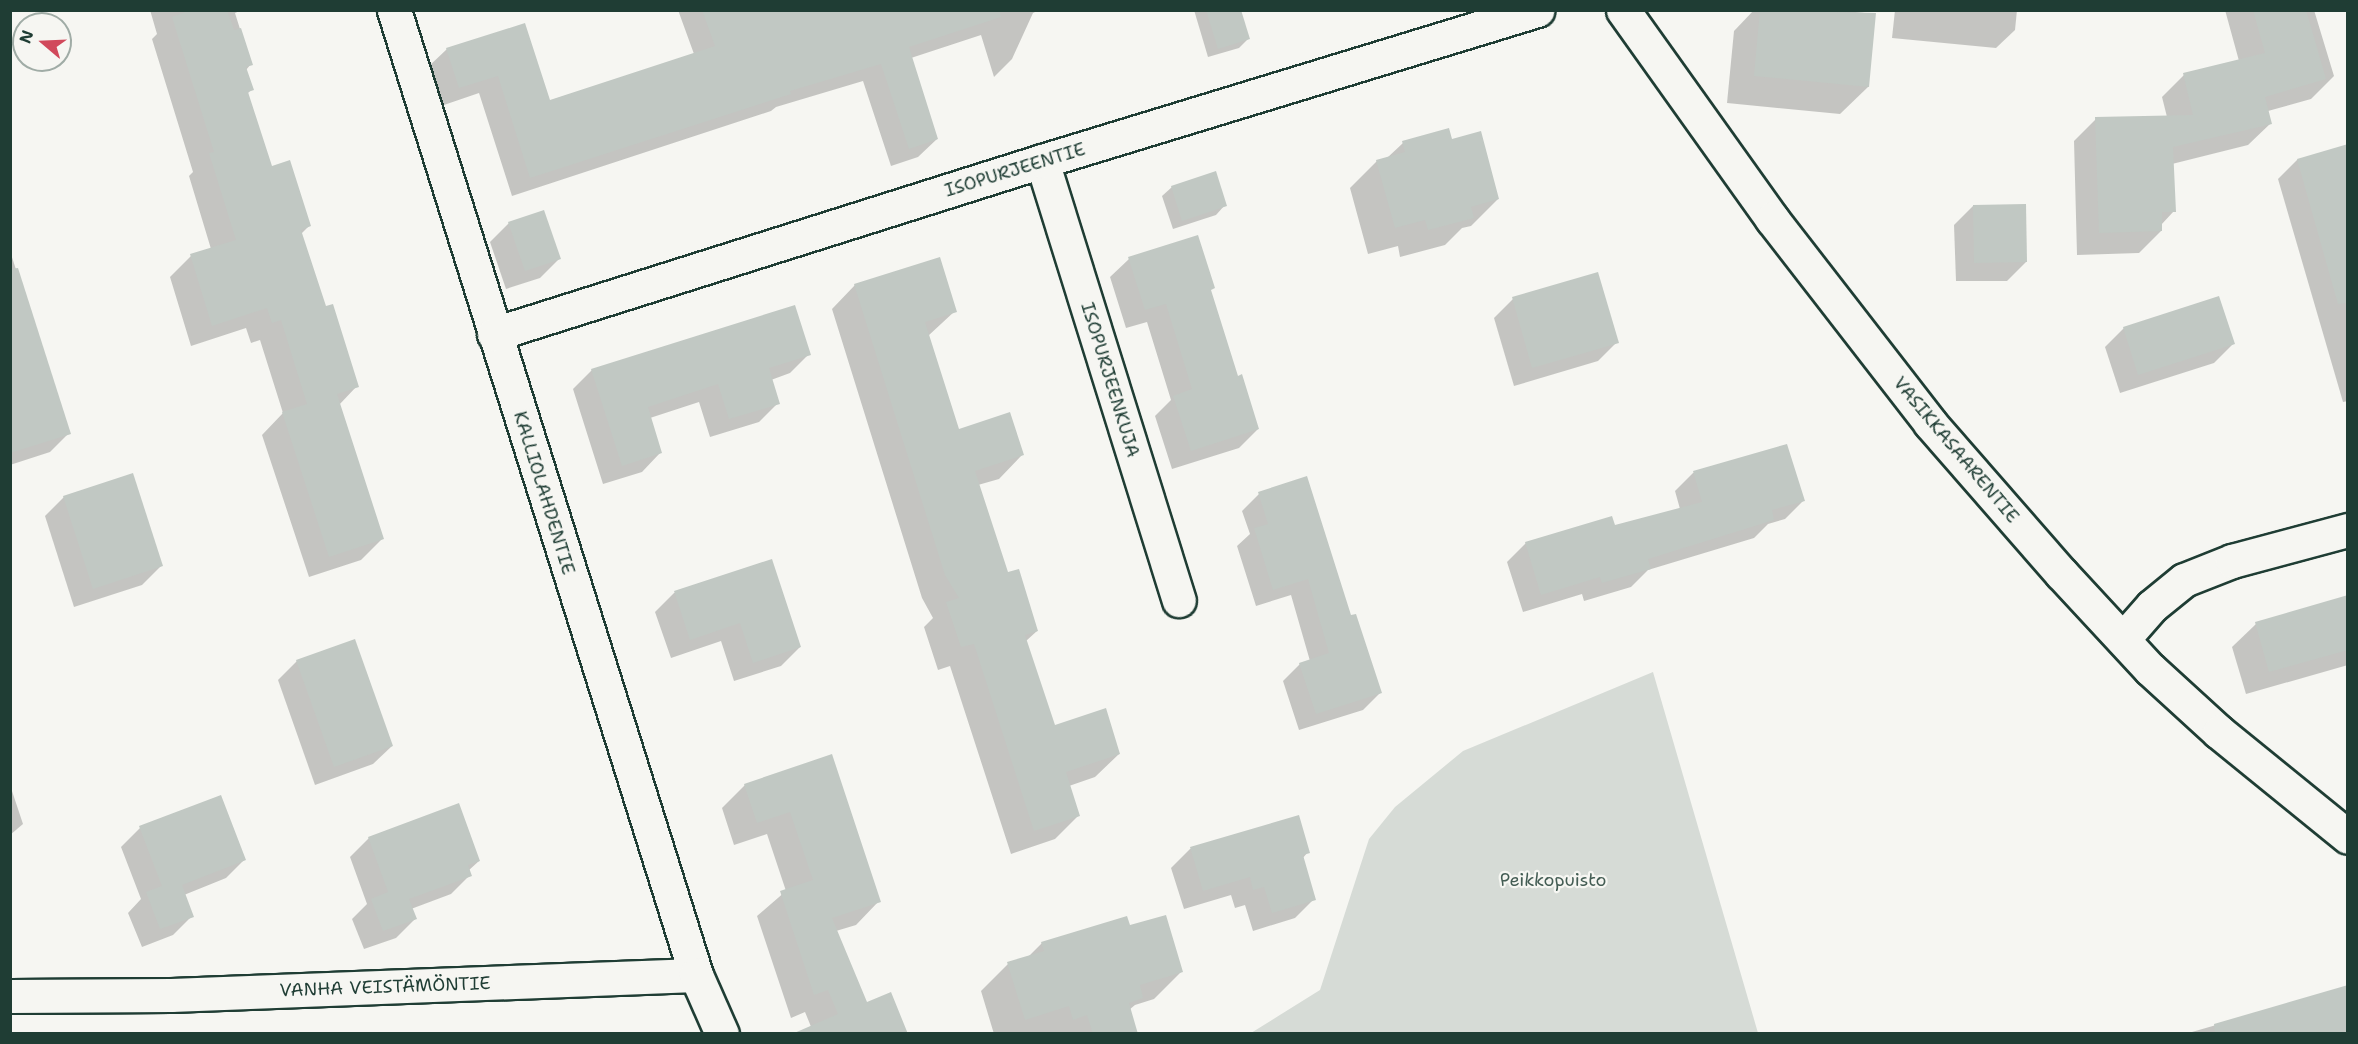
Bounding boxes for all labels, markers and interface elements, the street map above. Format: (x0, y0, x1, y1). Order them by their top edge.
north arrow (12, 12, 72, 72)
text: N (14, 27, 38, 46)
street label: ISOPURJEENTIE (942, 138, 1088, 202)
street label: ISOPURJEENKUJA (1076, 300, 1144, 460)
street label: VASIKKASAARENTIE (1889, 373, 2023, 527)
street label: KALLIOLAHDENTIE (509, 409, 579, 577)
park label: Peikkopuisto (1500, 869, 1606, 891)
street label: VANHA VEISTÄMÖNTIE (279, 973, 491, 1001)

